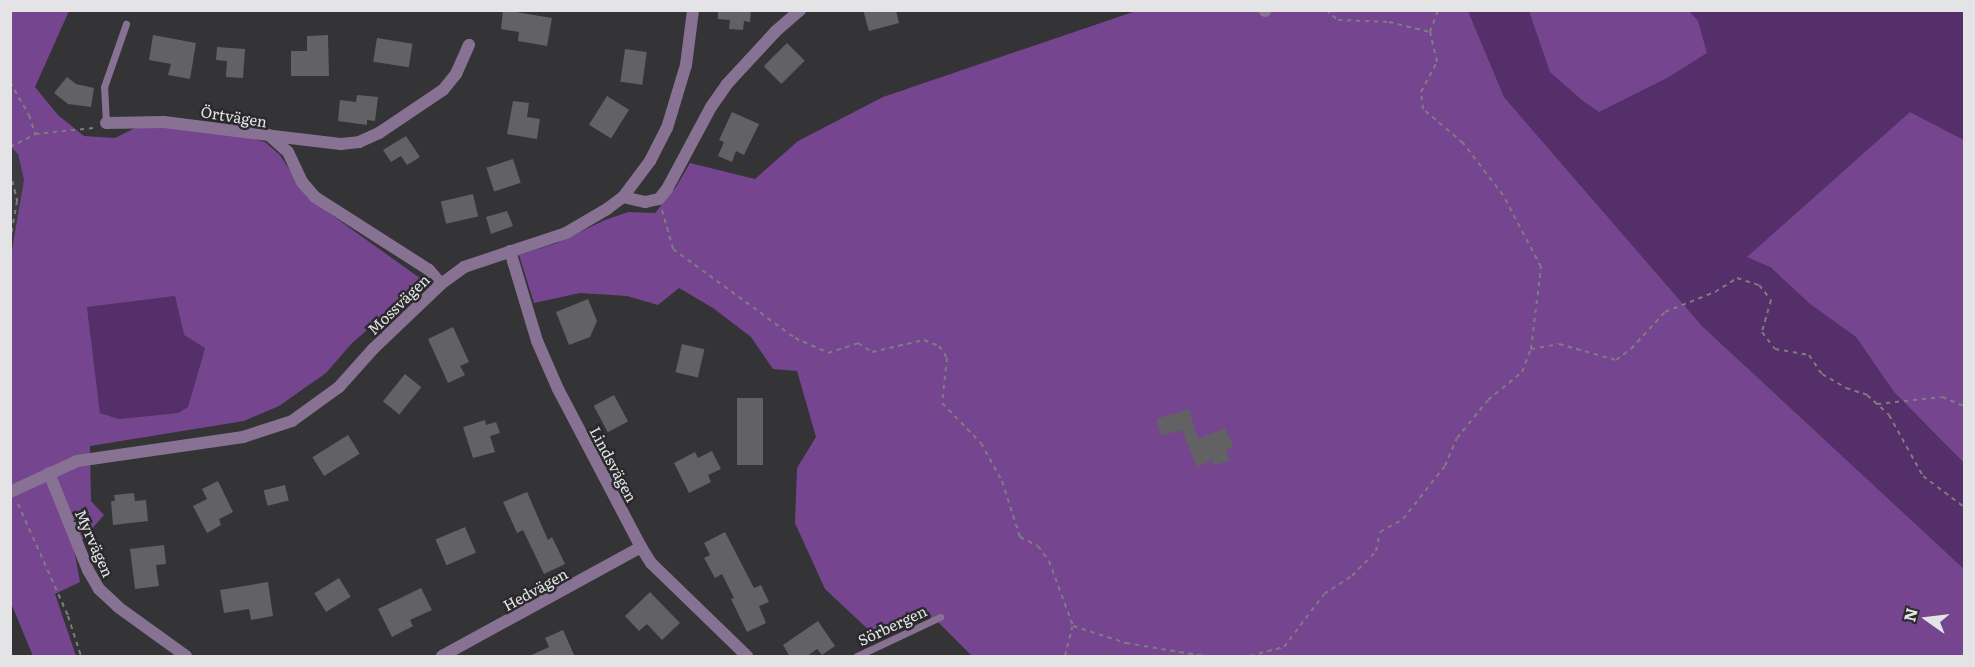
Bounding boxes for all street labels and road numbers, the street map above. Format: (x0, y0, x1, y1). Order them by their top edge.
street label: Örtvägen (200, 102, 268, 130)
street label: Mossvägen (363, 270, 433, 338)
street label: Lindsvägen (587, 423, 641, 505)
street label: Myrvägen (72, 506, 118, 580)
street label: Hedvägen (499, 564, 571, 614)
street label: Sörbergen (855, 601, 929, 649)

